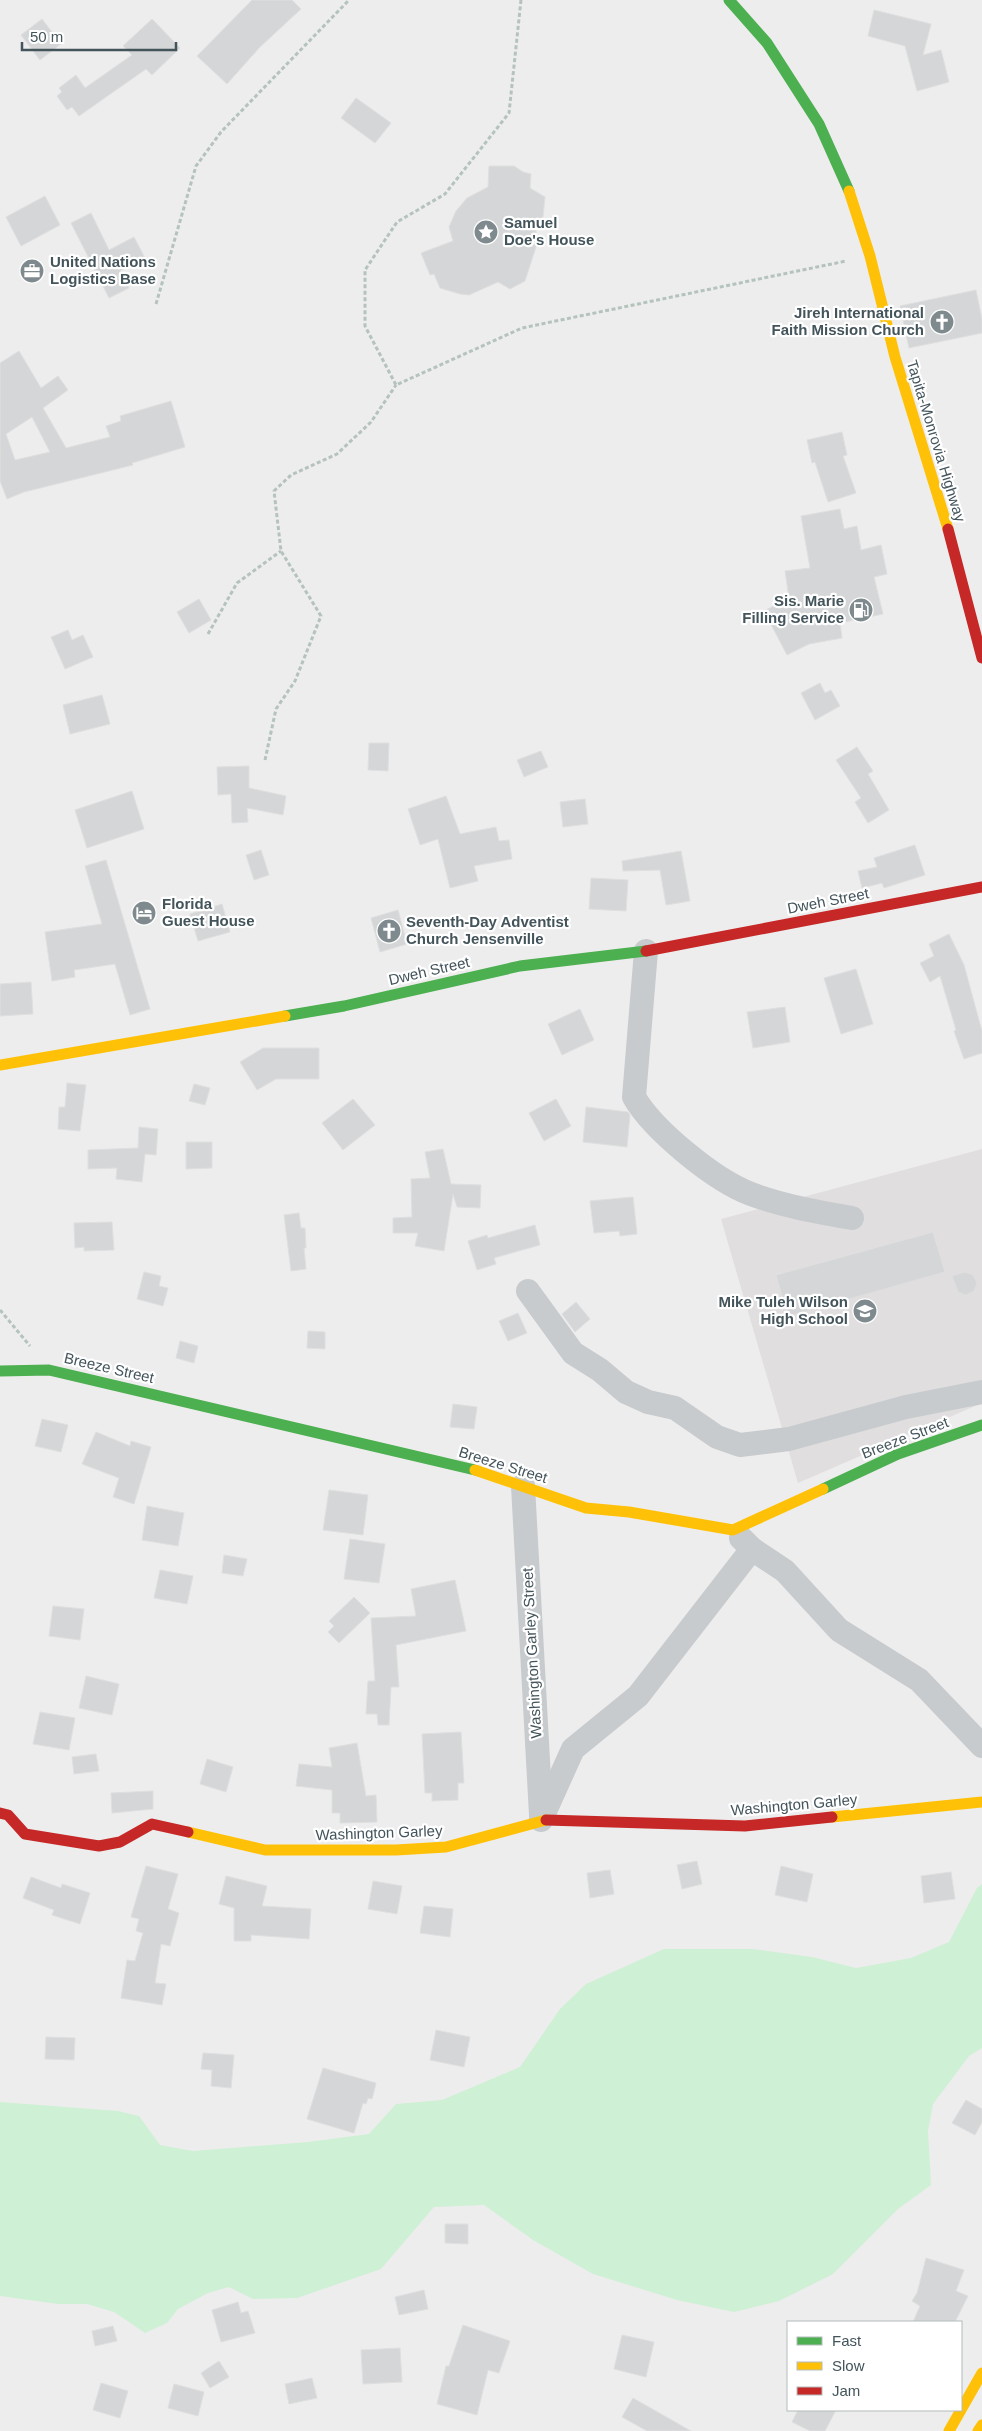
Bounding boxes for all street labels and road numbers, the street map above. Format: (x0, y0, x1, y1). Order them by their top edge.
street label: Tapita-Monrovia Highway (904, 358, 969, 524)
street label: Dweh Street (786, 884, 871, 917)
street label: Dweh Street (387, 953, 472, 988)
street label: Breeze Street (63, 1349, 157, 1386)
street label: Breeze Street (859, 1413, 951, 1462)
street label: Breeze Street (457, 1443, 550, 1486)
street label: Washington Garley Street (518, 1566, 544, 1739)
street label: Washington Garley (730, 1790, 858, 1819)
street label: Washington Garley (315, 1822, 443, 1843)

